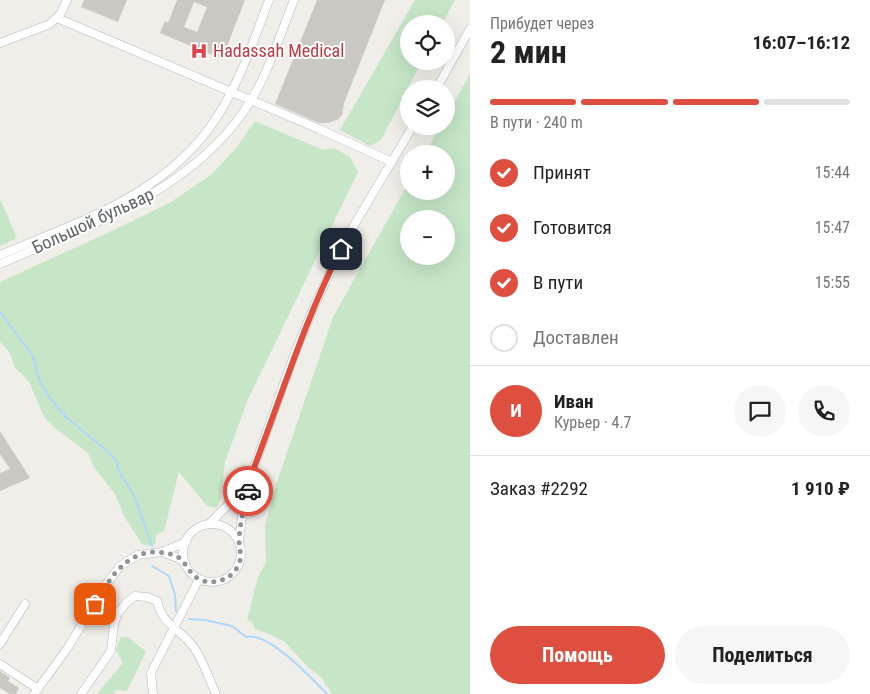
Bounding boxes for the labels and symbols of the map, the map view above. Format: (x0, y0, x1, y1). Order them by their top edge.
place label: Hadassah Medical (213, 40, 344, 61)
hospital icon: Hadassah Medical (189, 41, 209, 61)
street label: Большой бульвар (29, 183, 157, 258)
pin (320, 228, 362, 270)
courier (223, 466, 273, 516)
pin (74, 583, 116, 625)

